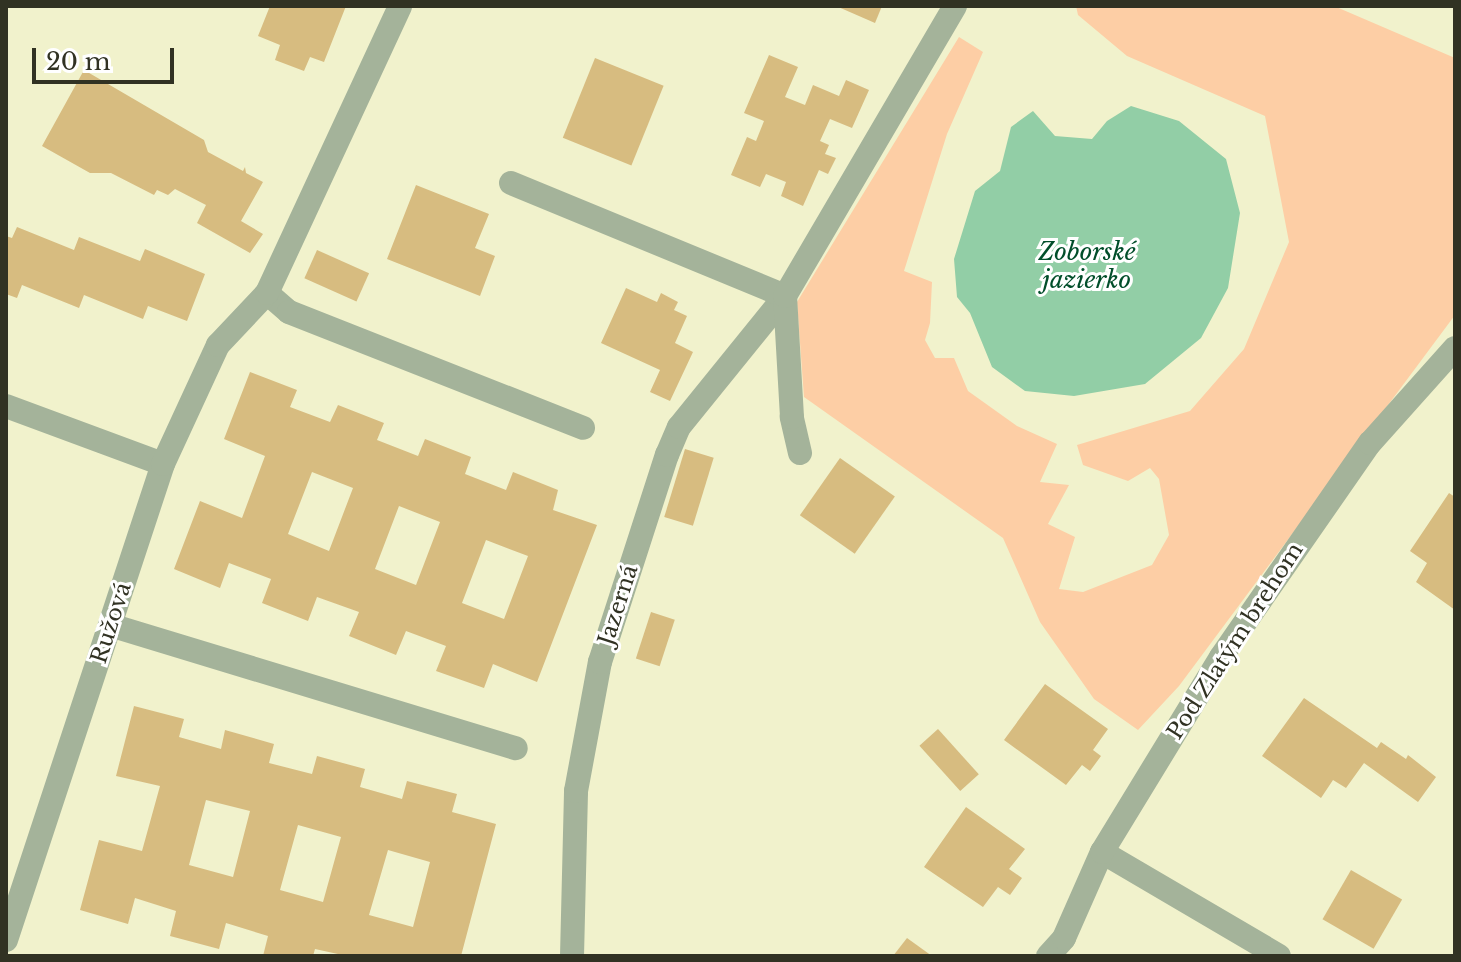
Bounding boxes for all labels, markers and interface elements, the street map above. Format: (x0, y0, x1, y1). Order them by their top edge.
scale bar (36, 32, 178, 82)
text: 20 m (46, 47, 111, 76)
water label: Zoborské jazierko (1038, 238, 1136, 294)
street label: Pod Zlatým brehom (1162, 538, 1308, 744)
street label: Jazerná (593, 562, 643, 648)
street label: Ružová (86, 579, 136, 667)

